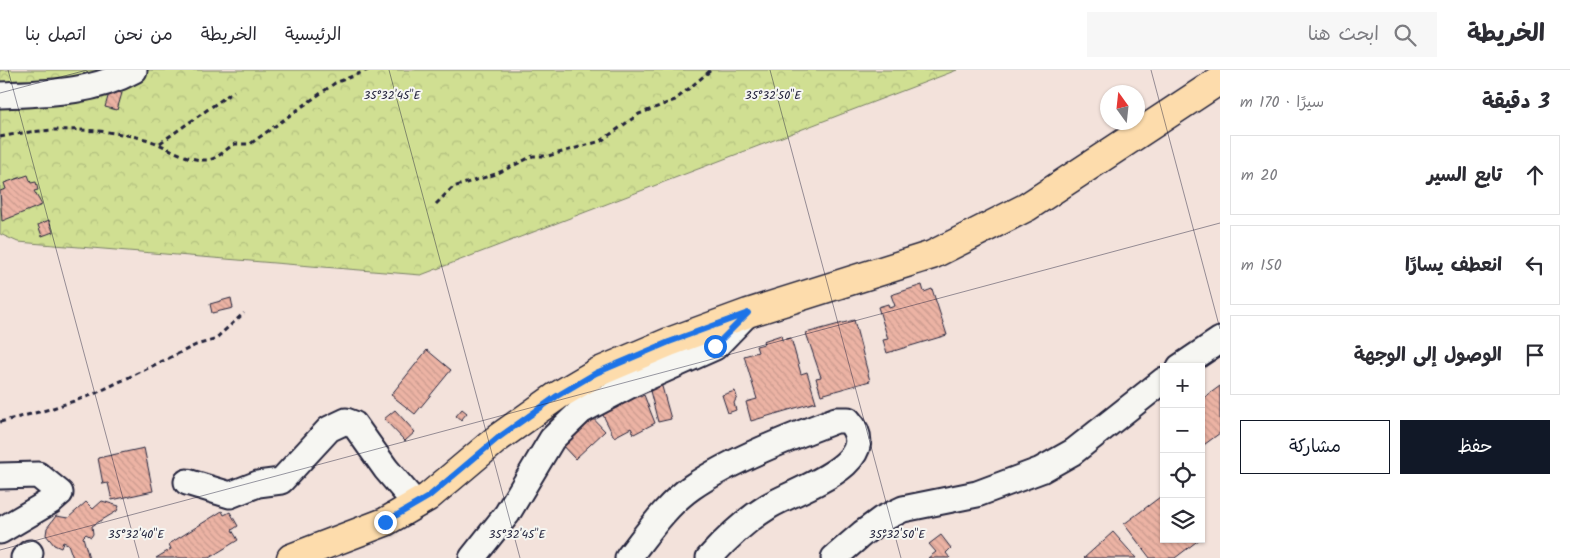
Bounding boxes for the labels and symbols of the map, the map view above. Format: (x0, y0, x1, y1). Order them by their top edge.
north arrow (1100, 85, 1145, 130)
text: 35°32'45"E (364, 86, 421, 105)
text: 35°32'50"E (745, 86, 802, 105)
route start (704, 335, 727, 358)
route end (374, 511, 397, 534)
text: 35°32'40"E (108, 525, 165, 544)
text: 35°32'45"E (489, 525, 546, 544)
text: 35°32'50"E (869, 525, 926, 544)

